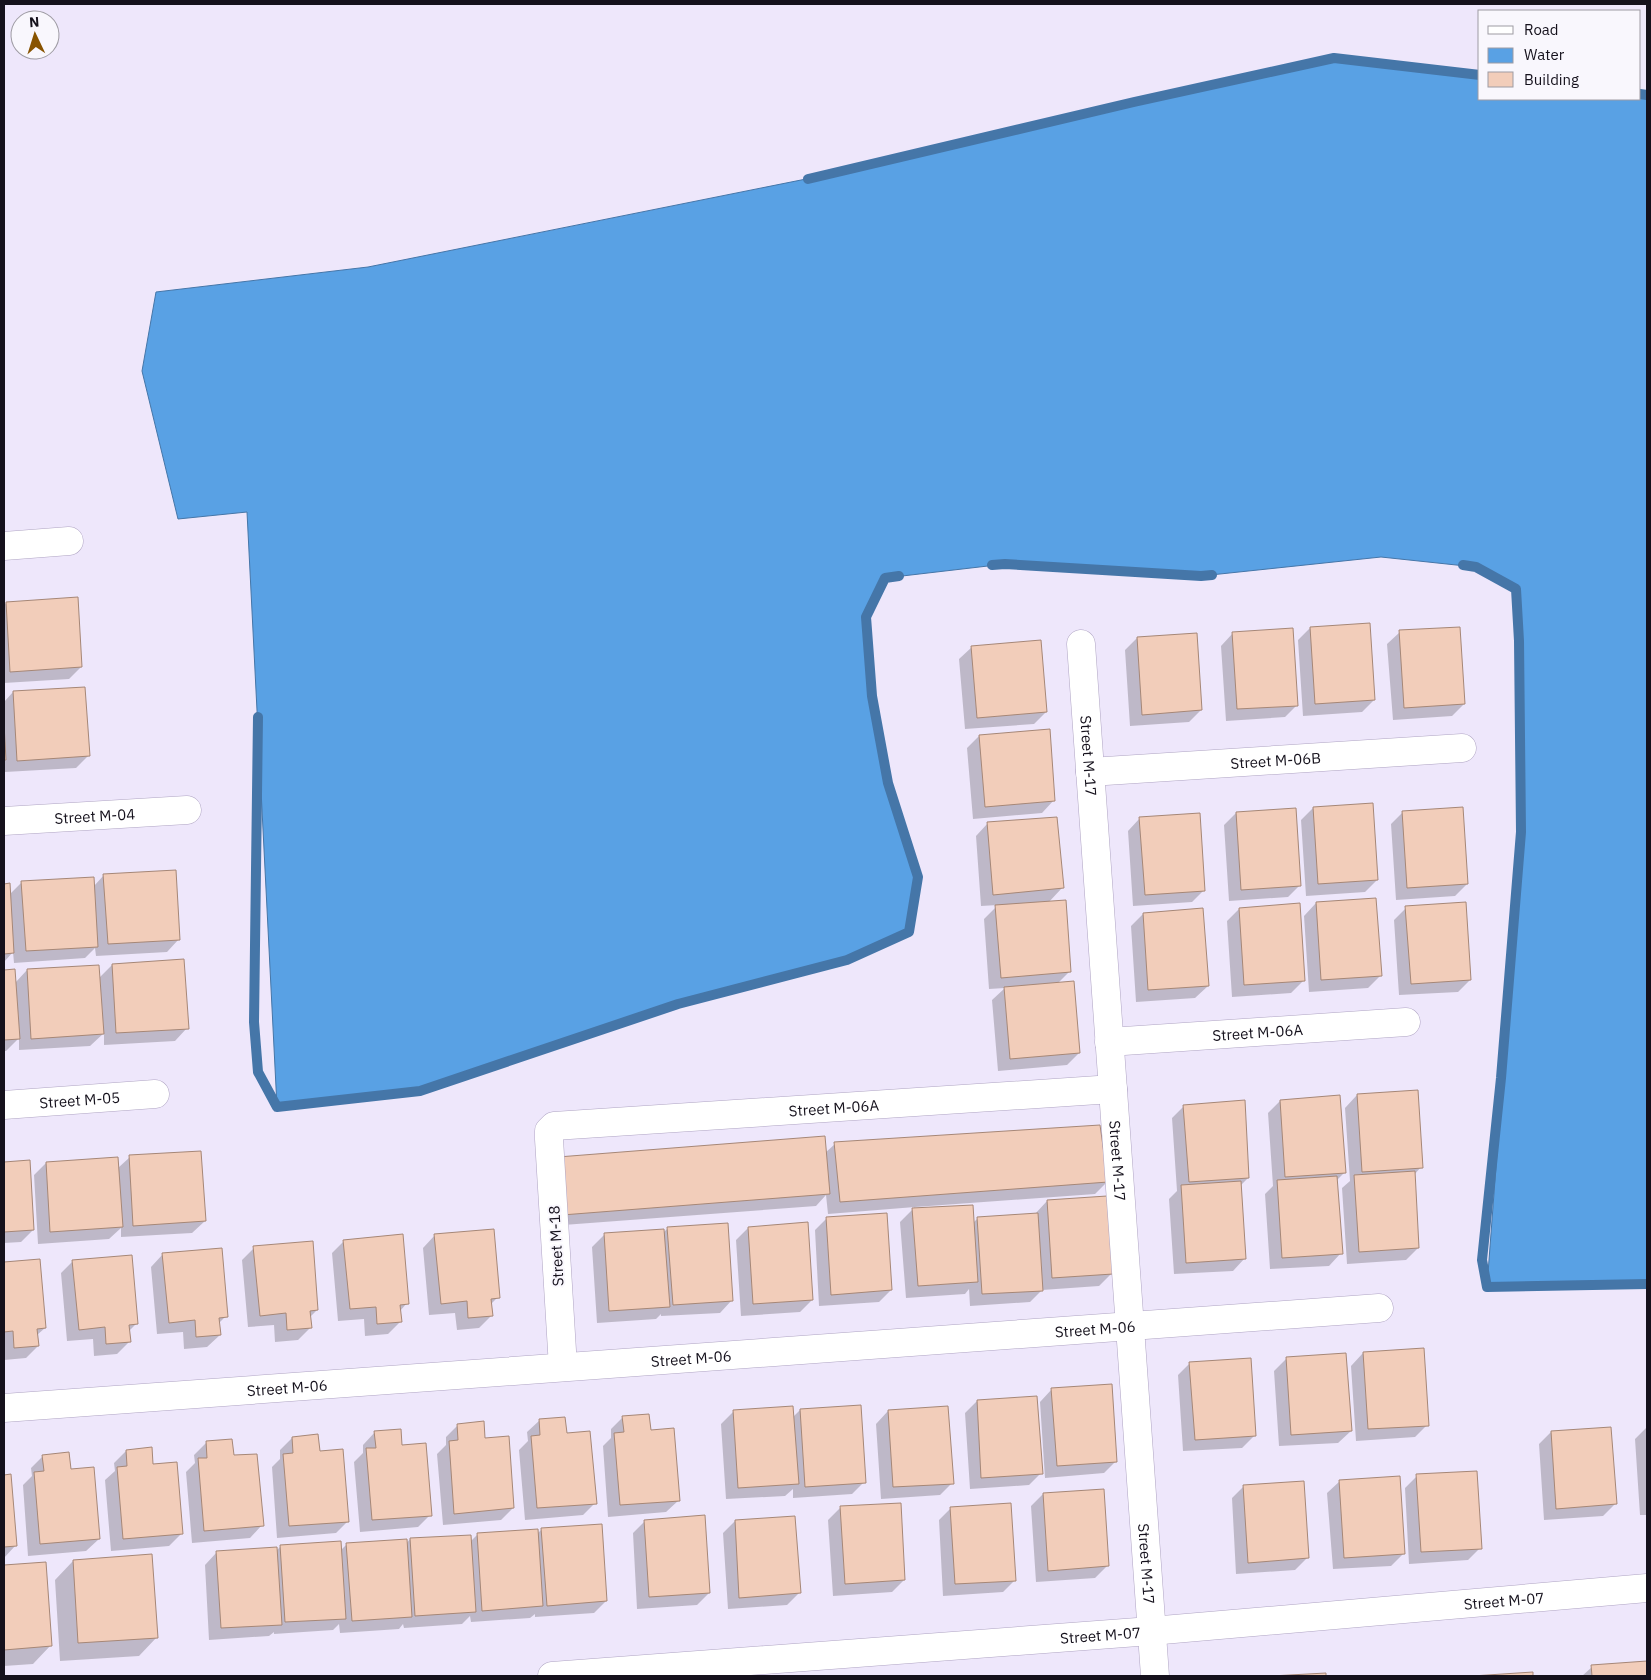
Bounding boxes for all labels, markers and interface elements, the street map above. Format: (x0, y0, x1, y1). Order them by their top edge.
north arrow (10, 10, 60, 60)
legend (1478, 10, 1641, 100)
text: N (28, 13, 40, 31)
text: Road (1524, 20, 1559, 39)
text: Water (1524, 45, 1565, 64)
text: Building (1524, 70, 1579, 89)
street label: Street M-17 (1077, 715, 1101, 797)
street label: Street M-06B (1230, 748, 1322, 772)
street label: Street M-04 (54, 804, 136, 827)
street label: Street M-06A (1212, 1019, 1304, 1045)
street label: Street M-05 (39, 1087, 121, 1112)
street label: Street M-06A (788, 1095, 880, 1120)
street label: Street M-17 (1106, 1120, 1130, 1202)
street label: Street M-18 (544, 1205, 568, 1287)
street label: Street M-06 (1054, 1316, 1136, 1341)
street label: Street M-06 (650, 1346, 732, 1370)
street label: Street M-06 (246, 1375, 328, 1400)
street label: Street M-17 (1135, 1523, 1159, 1605)
street label: Street M-07 (1463, 1587, 1545, 1613)
street label: Street M-07 (1059, 1622, 1142, 1647)

